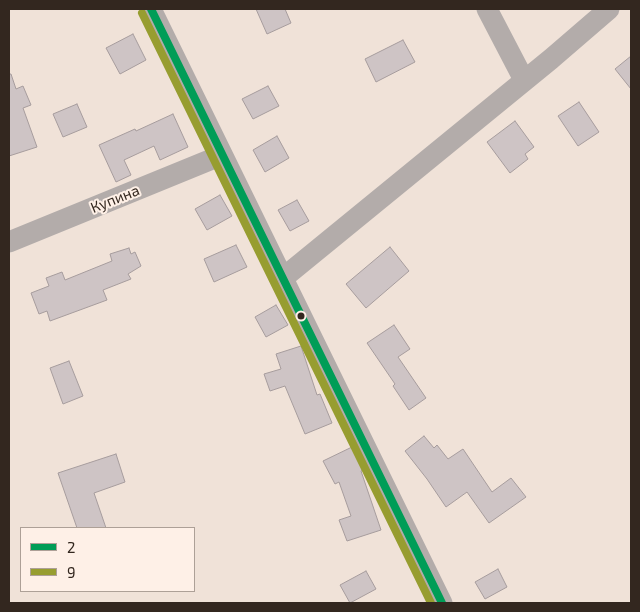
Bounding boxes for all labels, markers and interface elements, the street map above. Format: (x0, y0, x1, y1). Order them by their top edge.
street label: Купина (88, 181, 142, 217)
unlabelled marker (296, 311, 306, 321)
legend (20, 527, 195, 592)
text: 2 (67, 538, 75, 556)
text: 9 (67, 563, 76, 581)

